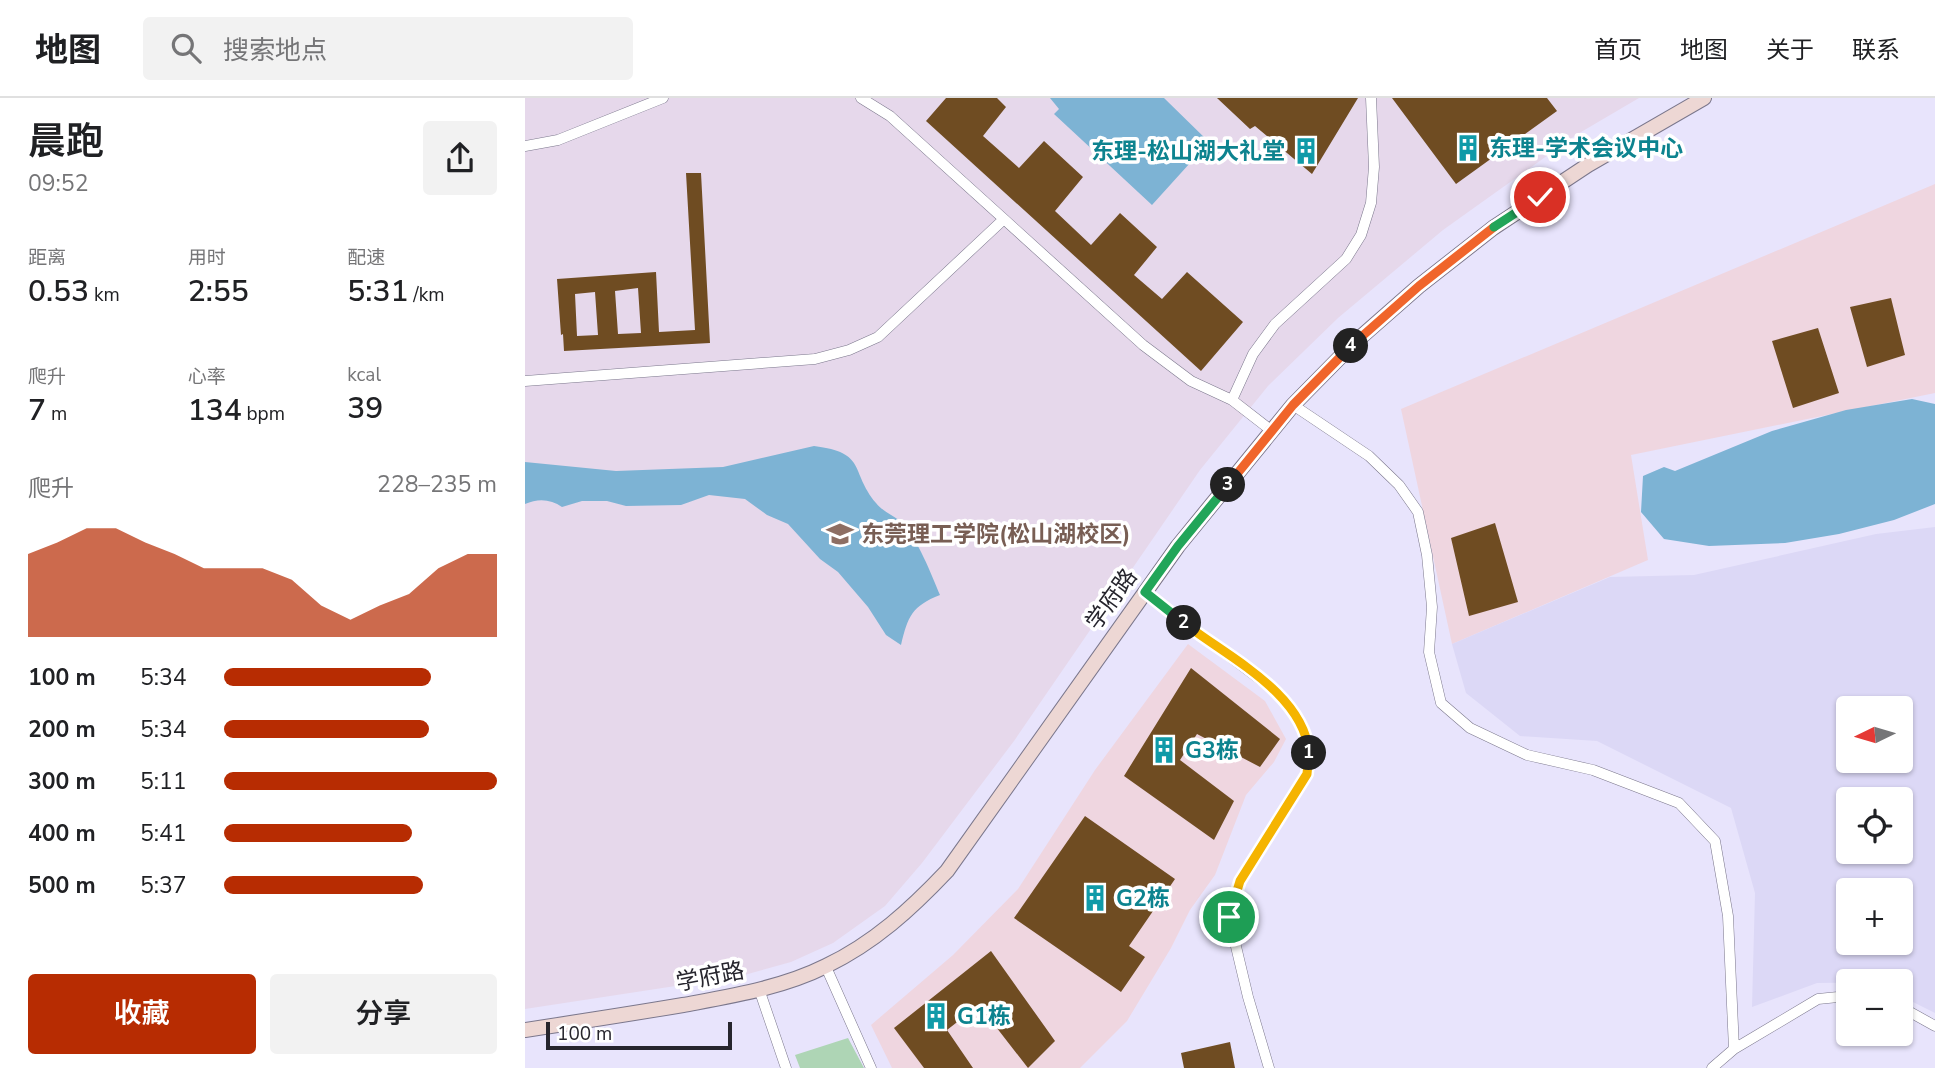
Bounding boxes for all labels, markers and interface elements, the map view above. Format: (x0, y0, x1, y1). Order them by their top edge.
search box (143, 17, 633, 80)
text: 地图 (35, 28, 101, 73)
icon: search (167, 29, 205, 67)
text: 搜索地点 (223, 33, 327, 68)
text: 首页 (1594, 34, 1642, 66)
text: 地图 (1680, 34, 1728, 66)
text: 关于 (1766, 34, 1814, 66)
text: 联系 (1852, 34, 1900, 66)
text: 晨跑 (28, 116, 104, 167)
button: share (423, 121, 497, 195)
building icon: 东理-学术会议中心 (1453, 133, 1483, 163)
place label: 东理-学术会议中心 (1489, 133, 1683, 164)
place label: 东理-松山湖大礼堂 (1091, 136, 1285, 167)
building icon: 东理-松山湖大礼堂 (1291, 136, 1321, 166)
pin (1510, 167, 1570, 227)
text: 09:52 (28, 168, 88, 199)
icon: check (1521, 178, 1559, 216)
text: 距离 (28, 245, 66, 271)
text: 用时 (188, 245, 226, 271)
text: 配速 (347, 245, 385, 271)
text: 0.53 (28, 271, 89, 312)
text: 2:55 (188, 271, 249, 312)
text: 5:31 (347, 271, 408, 312)
text: km (89, 282, 120, 308)
text: /km (408, 282, 444, 308)
pin: 4 (1333, 328, 1369, 364)
text: 4 (1345, 332, 1356, 358)
text: kcal (347, 362, 381, 388)
text: 爬升 (28, 364, 66, 390)
text: 心率 (188, 364, 226, 390)
text: 39 (347, 388, 383, 429)
text: 7 (28, 390, 46, 431)
text: 134 (188, 390, 242, 431)
text: m (46, 401, 67, 427)
text: bpm (242, 401, 285, 427)
pin: 3 (1211, 468, 1245, 502)
text: 228–235 m (377, 469, 497, 500)
text: 3 (1222, 471, 1233, 497)
text: 爬升 (28, 473, 74, 504)
school or university icon: 东莞理工学院(松山湖校区) (825, 519, 855, 549)
place label: 东莞理工学院(松山湖校区) (861, 519, 1130, 550)
street label: 学府路 (1079, 562, 1144, 636)
pin: 2 (1167, 606, 1201, 640)
text: 2 (1178, 609, 1189, 635)
text: 100 m (28, 662, 96, 693)
text: 5:34 (140, 662, 187, 693)
north arrow (1836, 696, 1913, 774)
map controls (1836, 696, 1913, 1046)
text: 200 m (28, 714, 96, 745)
text: 5:34 (140, 714, 187, 745)
building icon: G3栋 (1149, 735, 1179, 765)
place label: G3栋 (1185, 735, 1239, 766)
pin: 1 (1291, 736, 1327, 770)
text: 1 (1303, 739, 1314, 765)
text: 300 m (28, 766, 96, 797)
text: 5:11 (140, 766, 187, 797)
button: locate (1836, 787, 1913, 864)
text: 400 m (28, 818, 96, 849)
text: 5:41 (140, 818, 187, 849)
text: 500 m (28, 870, 96, 901)
text: 5:37 (140, 870, 187, 901)
button: + (1836, 878, 1913, 955)
building icon: G2栋 (1080, 883, 1110, 913)
place label: G2栋 (1116, 883, 1170, 914)
pin (1199, 887, 1259, 947)
icon: arrive (1210, 898, 1248, 936)
street label: 学府路 (673, 955, 747, 998)
button: − (1836, 969, 1913, 1046)
button: 收藏 (28, 974, 256, 1054)
button: 分享 (270, 974, 497, 1054)
building icon: G1栋 (921, 1001, 951, 1031)
place label: G1栋 (957, 1001, 1011, 1032)
scale bar (546, 1019, 731, 1051)
text: 100 m (557, 1021, 612, 1047)

